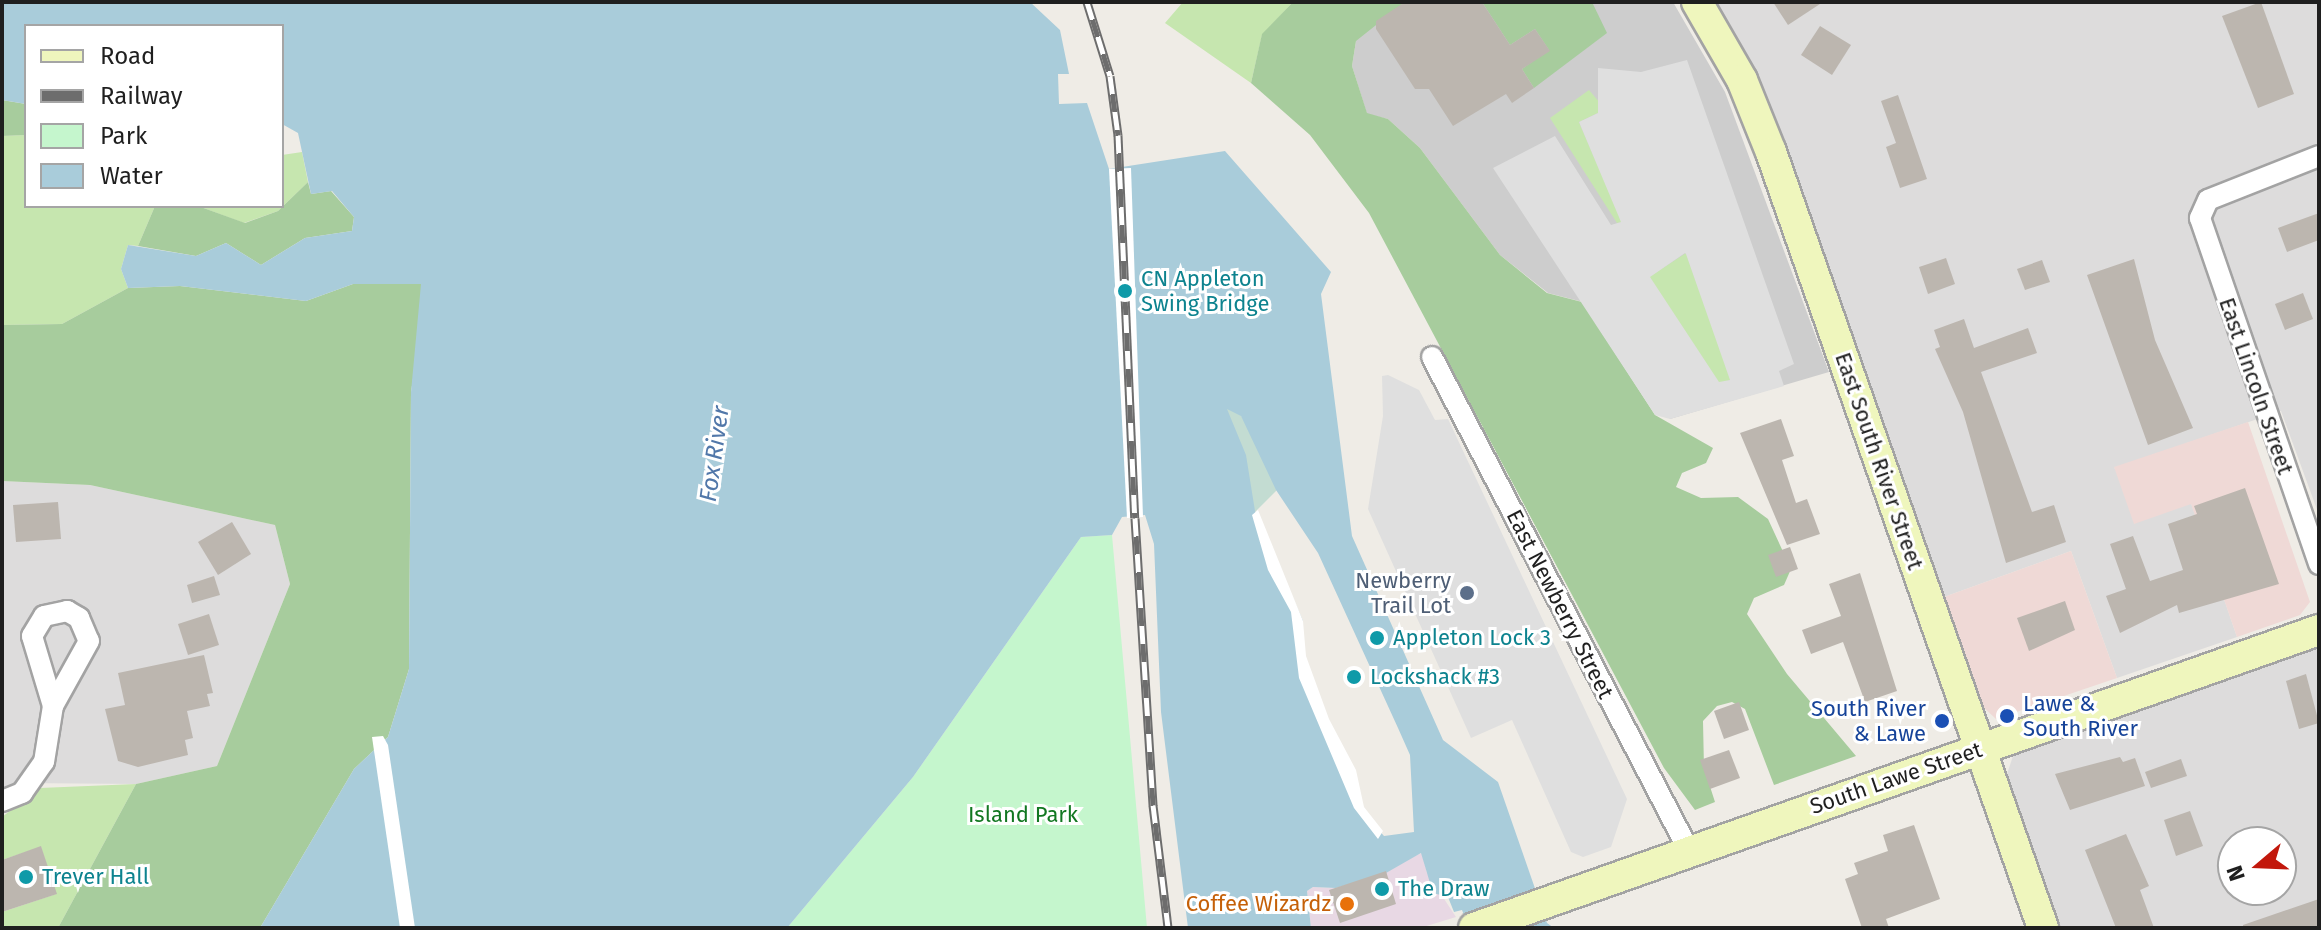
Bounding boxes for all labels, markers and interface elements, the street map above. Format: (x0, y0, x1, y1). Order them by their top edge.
legend (24, 24, 284, 208)
text: Road (100, 42, 155, 70)
text: Railway (100, 82, 183, 110)
text: Park (100, 122, 147, 150)
text: Water (100, 162, 163, 190)
place label: CN Appleton Swing Bridge (1141, 265, 1269, 316)
marker: CN Appleton Swing Bridge (1116, 282, 1134, 300)
street label: East Lincoln Street (2213, 294, 2299, 478)
street label: East South River Street (1829, 349, 1929, 573)
water label: Fox River (694, 404, 736, 504)
street label: East Newberry Street (1501, 505, 1619, 703)
place label: Newberry Trail Lot (1355, 567, 1451, 618)
marker: Newberry Trail Lot (1458, 584, 1476, 602)
place label: Appleton Lock 3 (1393, 625, 1551, 651)
marker: Appleton Lock 3 (1368, 629, 1386, 647)
place label: Lockshack #3 (1370, 664, 1500, 690)
marker: Lockshack #3 (1345, 668, 1363, 686)
place label: Lawe & South River (2023, 690, 2138, 742)
place label: South River & Lawe (1811, 695, 1926, 746)
marker: Lawe & South River (1998, 707, 2016, 725)
marker: South River & Lawe (1933, 712, 1951, 730)
street label: South Lawe Street (1807, 736, 1985, 820)
park label: Island Park (968, 802, 1078, 828)
north arrow (2217, 826, 2297, 906)
text: N (2221, 862, 2251, 885)
place label: Trever Hall (42, 864, 149, 890)
marker: Trever Hall (17, 868, 35, 886)
place label: The Draw (1398, 876, 1490, 902)
marker: The Draw (1373, 880, 1391, 898)
place label: Coffee Wizardz (1186, 891, 1331, 917)
marker: Coffee Wizardz (1338, 895, 1356, 913)

